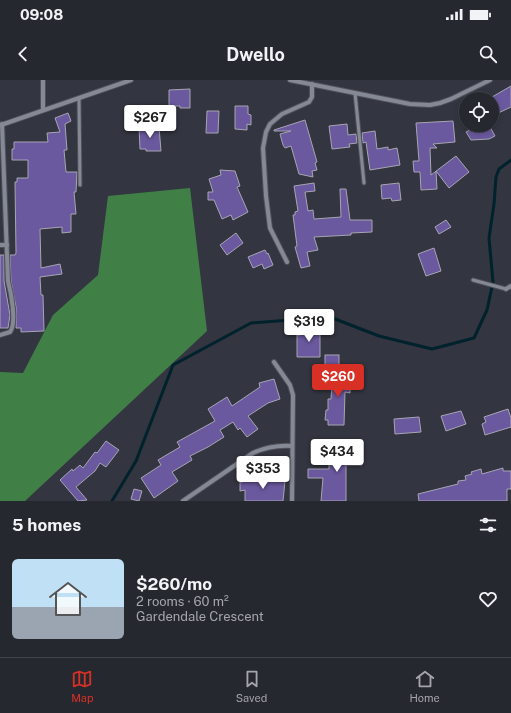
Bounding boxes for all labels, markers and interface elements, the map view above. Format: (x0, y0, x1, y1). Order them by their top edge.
text: 09:08 (20, 6, 63, 23)
icon: back (12, 43, 34, 65)
icon: search (477, 43, 499, 65)
text: Dwello (226, 44, 285, 65)
map controls (459, 92, 499, 132)
button: locate (459, 92, 499, 132)
pin: $267 (126, 105, 174, 139)
text: $267 (133, 110, 167, 125)
pin: $319 (285, 309, 333, 343)
text: $319 (293, 314, 325, 329)
pin: $260 (314, 364, 362, 398)
text: $260 (321, 369, 355, 384)
pin: $434 (313, 439, 361, 473)
text: $434 (320, 444, 354, 459)
pin: $353 (239, 456, 287, 490)
text: $353 (246, 461, 280, 476)
icon: filters (477, 514, 499, 536)
text: 5 homes (12, 515, 81, 535)
text: $260/mo (136, 574, 212, 594)
icon: home (44, 575, 92, 623)
icon: heart (477, 588, 499, 610)
text: 2 rooms · 60 m² (136, 594, 229, 609)
text: Gardendale Crescent (136, 609, 264, 624)
tab: Map (71, 668, 93, 704)
tab: Saved (236, 668, 267, 704)
tab: Home (410, 668, 440, 704)

